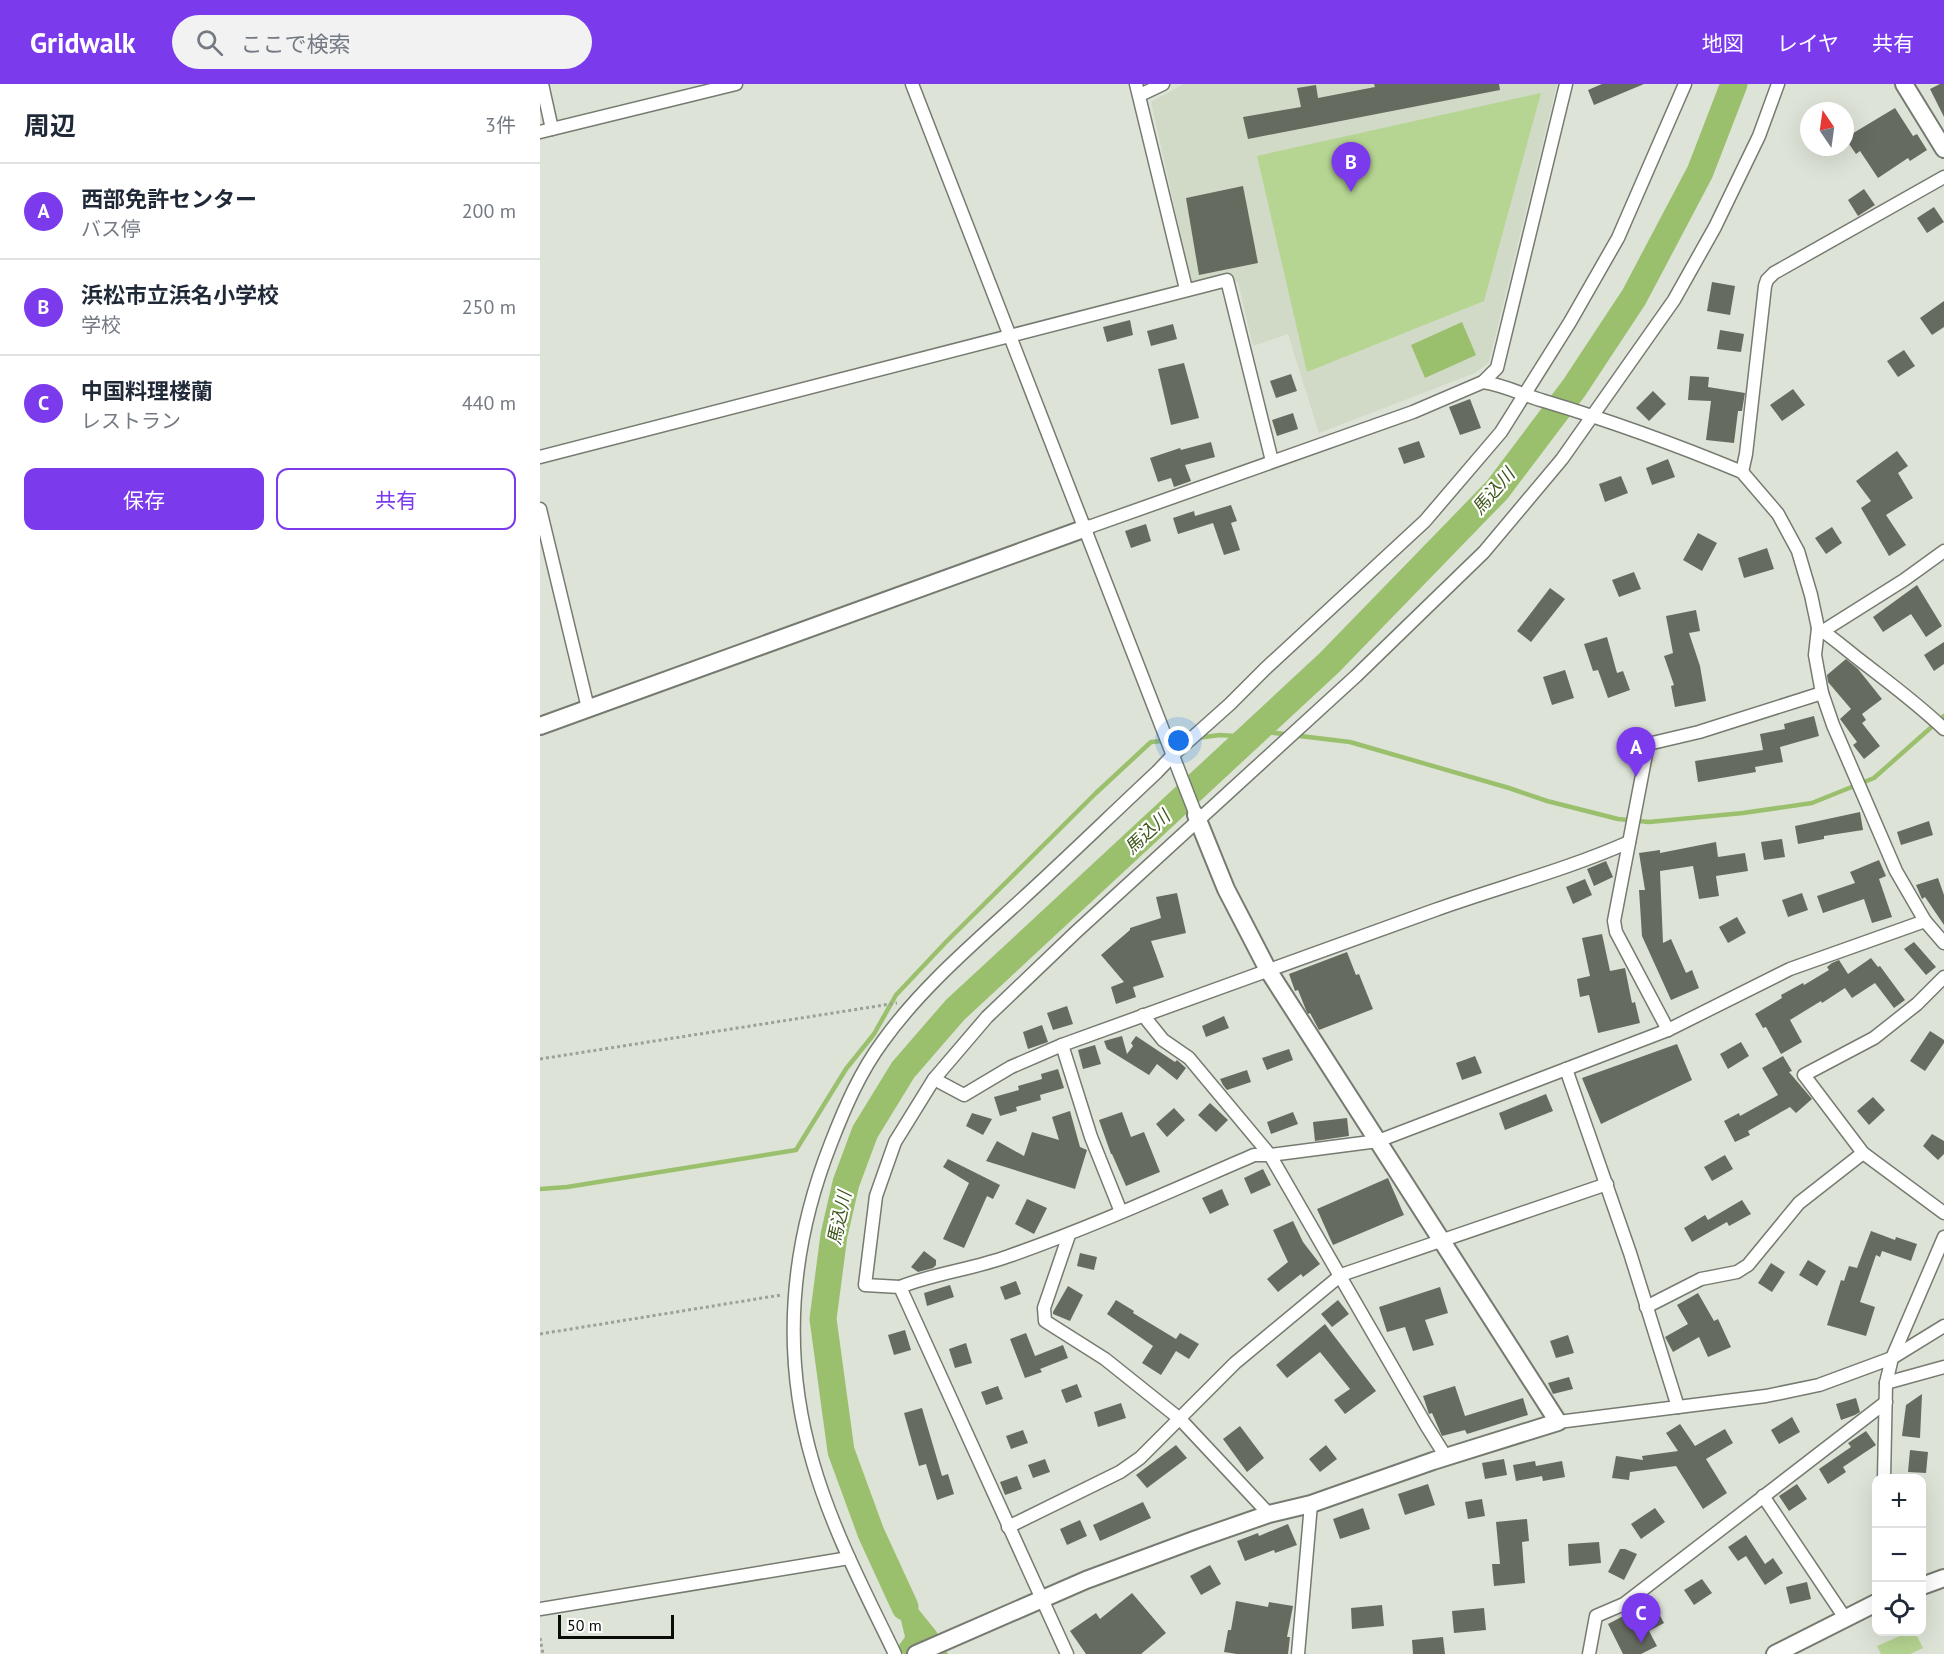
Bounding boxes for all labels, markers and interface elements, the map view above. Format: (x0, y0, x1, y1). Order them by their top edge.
search box (172, 15, 592, 69)
text: Gridwalk (30, 24, 136, 61)
icon: search (193, 26, 226, 59)
text: ここで検索 (241, 30, 351, 58)
text: 地図 (1702, 30, 1744, 57)
text: レイヤ (1777, 30, 1839, 57)
text: 共有 (1872, 30, 1914, 57)
north arrow (1800, 102, 1854, 156)
text: 周辺 (24, 109, 76, 142)
text: 3件 (485, 112, 516, 138)
pin: B (1332, 142, 1370, 192)
text: 西部免許センター (81, 185, 257, 213)
text: A (37, 198, 50, 224)
text: 200 m (462, 198, 516, 224)
text: バス停 (81, 216, 141, 242)
text: 浜松市立浜名小学校 (81, 281, 279, 309)
text: B (38, 294, 49, 320)
text: 250 m (462, 294, 516, 320)
text: 学校 (81, 312, 121, 338)
text: 中国料理楼蘭 (81, 377, 213, 405)
text: C (38, 390, 49, 416)
text: 440 m (462, 390, 516, 416)
text: レストラン (81, 408, 181, 434)
water label: 馬込川 (1467, 462, 1521, 519)
button: 保存 (24, 468, 264, 530)
button: 共有 (276, 468, 516, 530)
your location (1164, 726, 1193, 755)
pin: A (1616, 728, 1656, 777)
water label: 馬込川 (1119, 804, 1176, 859)
water label: 馬込川 (822, 1187, 856, 1247)
map controls (1872, 1474, 1926, 1636)
button: + (1872, 1474, 1926, 1528)
button: − (1872, 1528, 1926, 1582)
button: locate (1872, 1582, 1926, 1636)
pin: C (1622, 1594, 1660, 1643)
scale bar (558, 1612, 674, 1640)
text: 50 m (567, 1615, 602, 1635)

